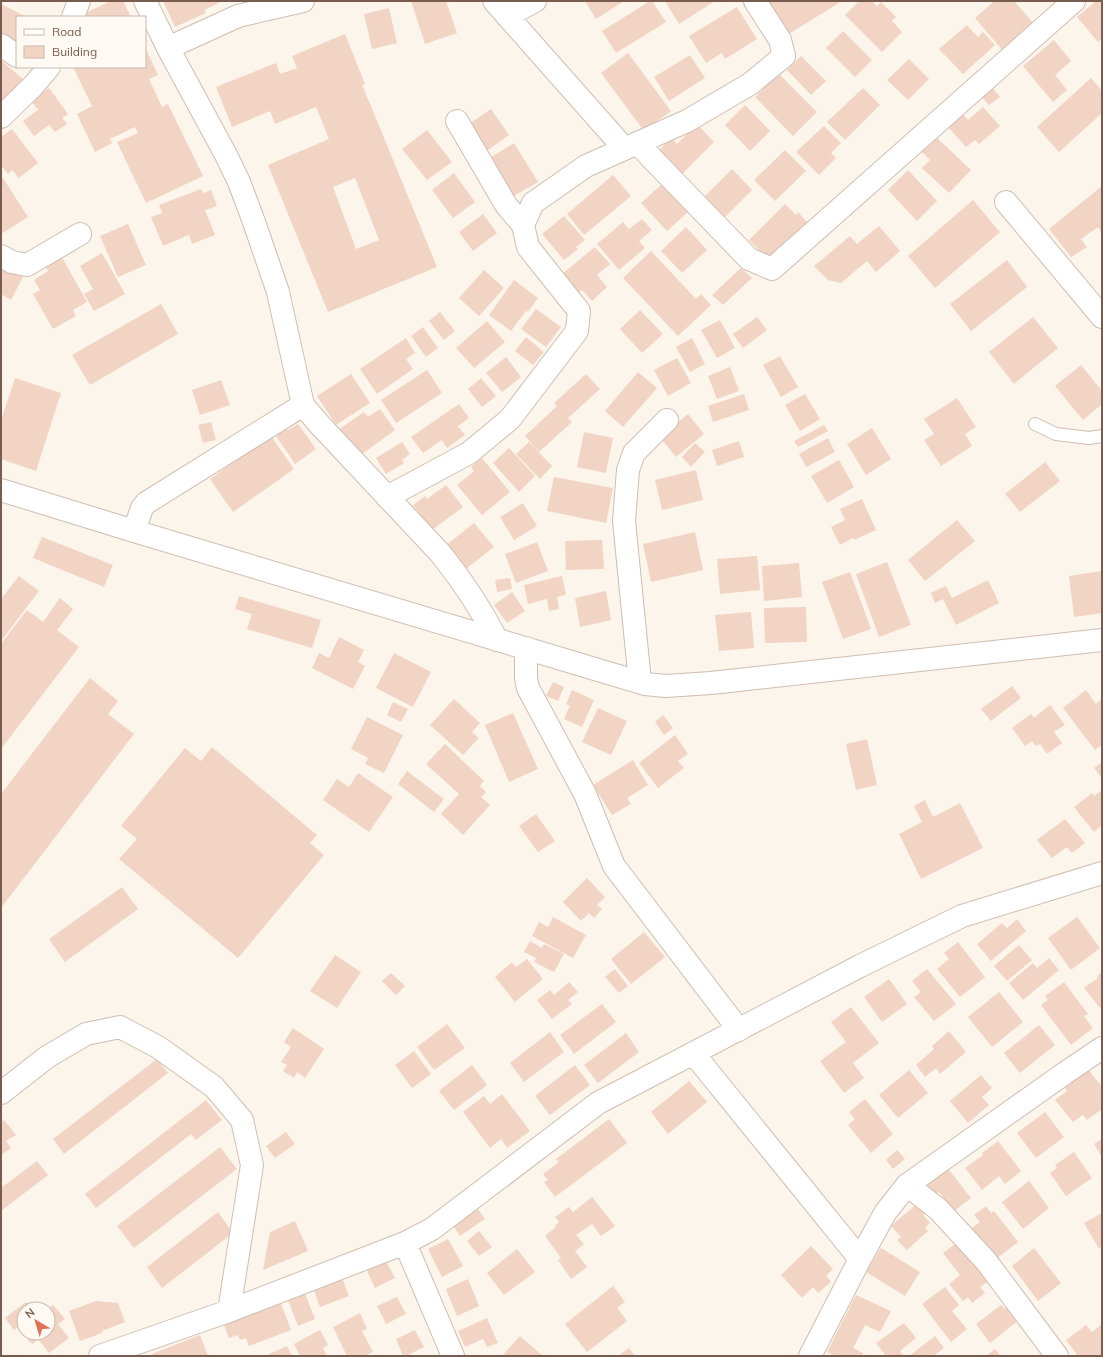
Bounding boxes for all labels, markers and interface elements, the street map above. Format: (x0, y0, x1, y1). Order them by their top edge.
legend (16, 16, 146, 68)
text: Road (52, 24, 81, 39)
text: Building (52, 44, 97, 59)
north arrow (16, 1301, 56, 1341)
text: N (22, 1305, 37, 1321)

